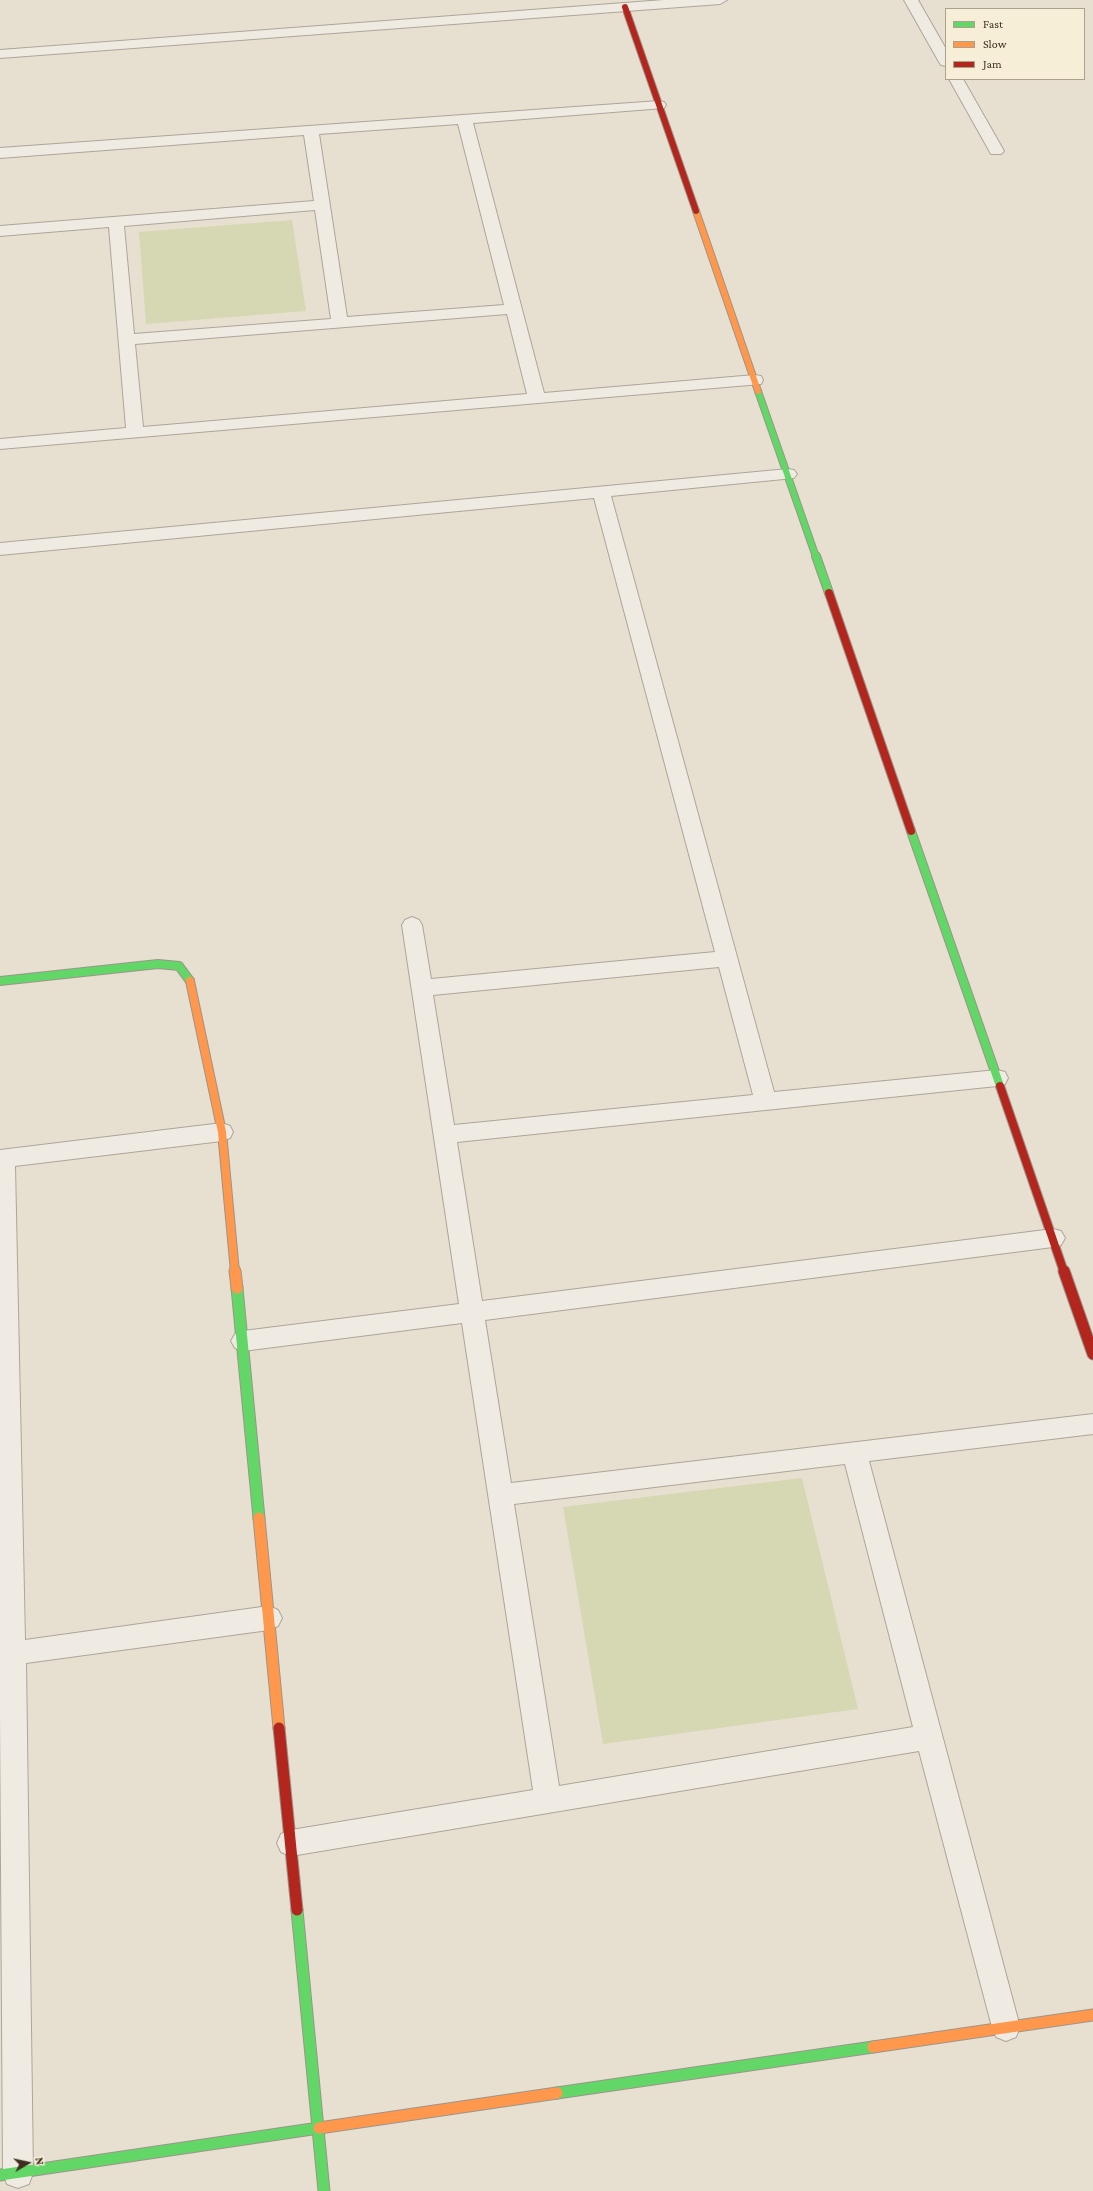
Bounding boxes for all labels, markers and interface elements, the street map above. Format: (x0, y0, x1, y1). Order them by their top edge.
legend (945, 8, 1085, 80)
text: Fast (983, 17, 1003, 31)
text: Slow (983, 37, 1007, 51)
text: Jam (983, 57, 1002, 71)
north arrow (8, 2143, 48, 2183)
text: N (33, 2156, 46, 2166)

